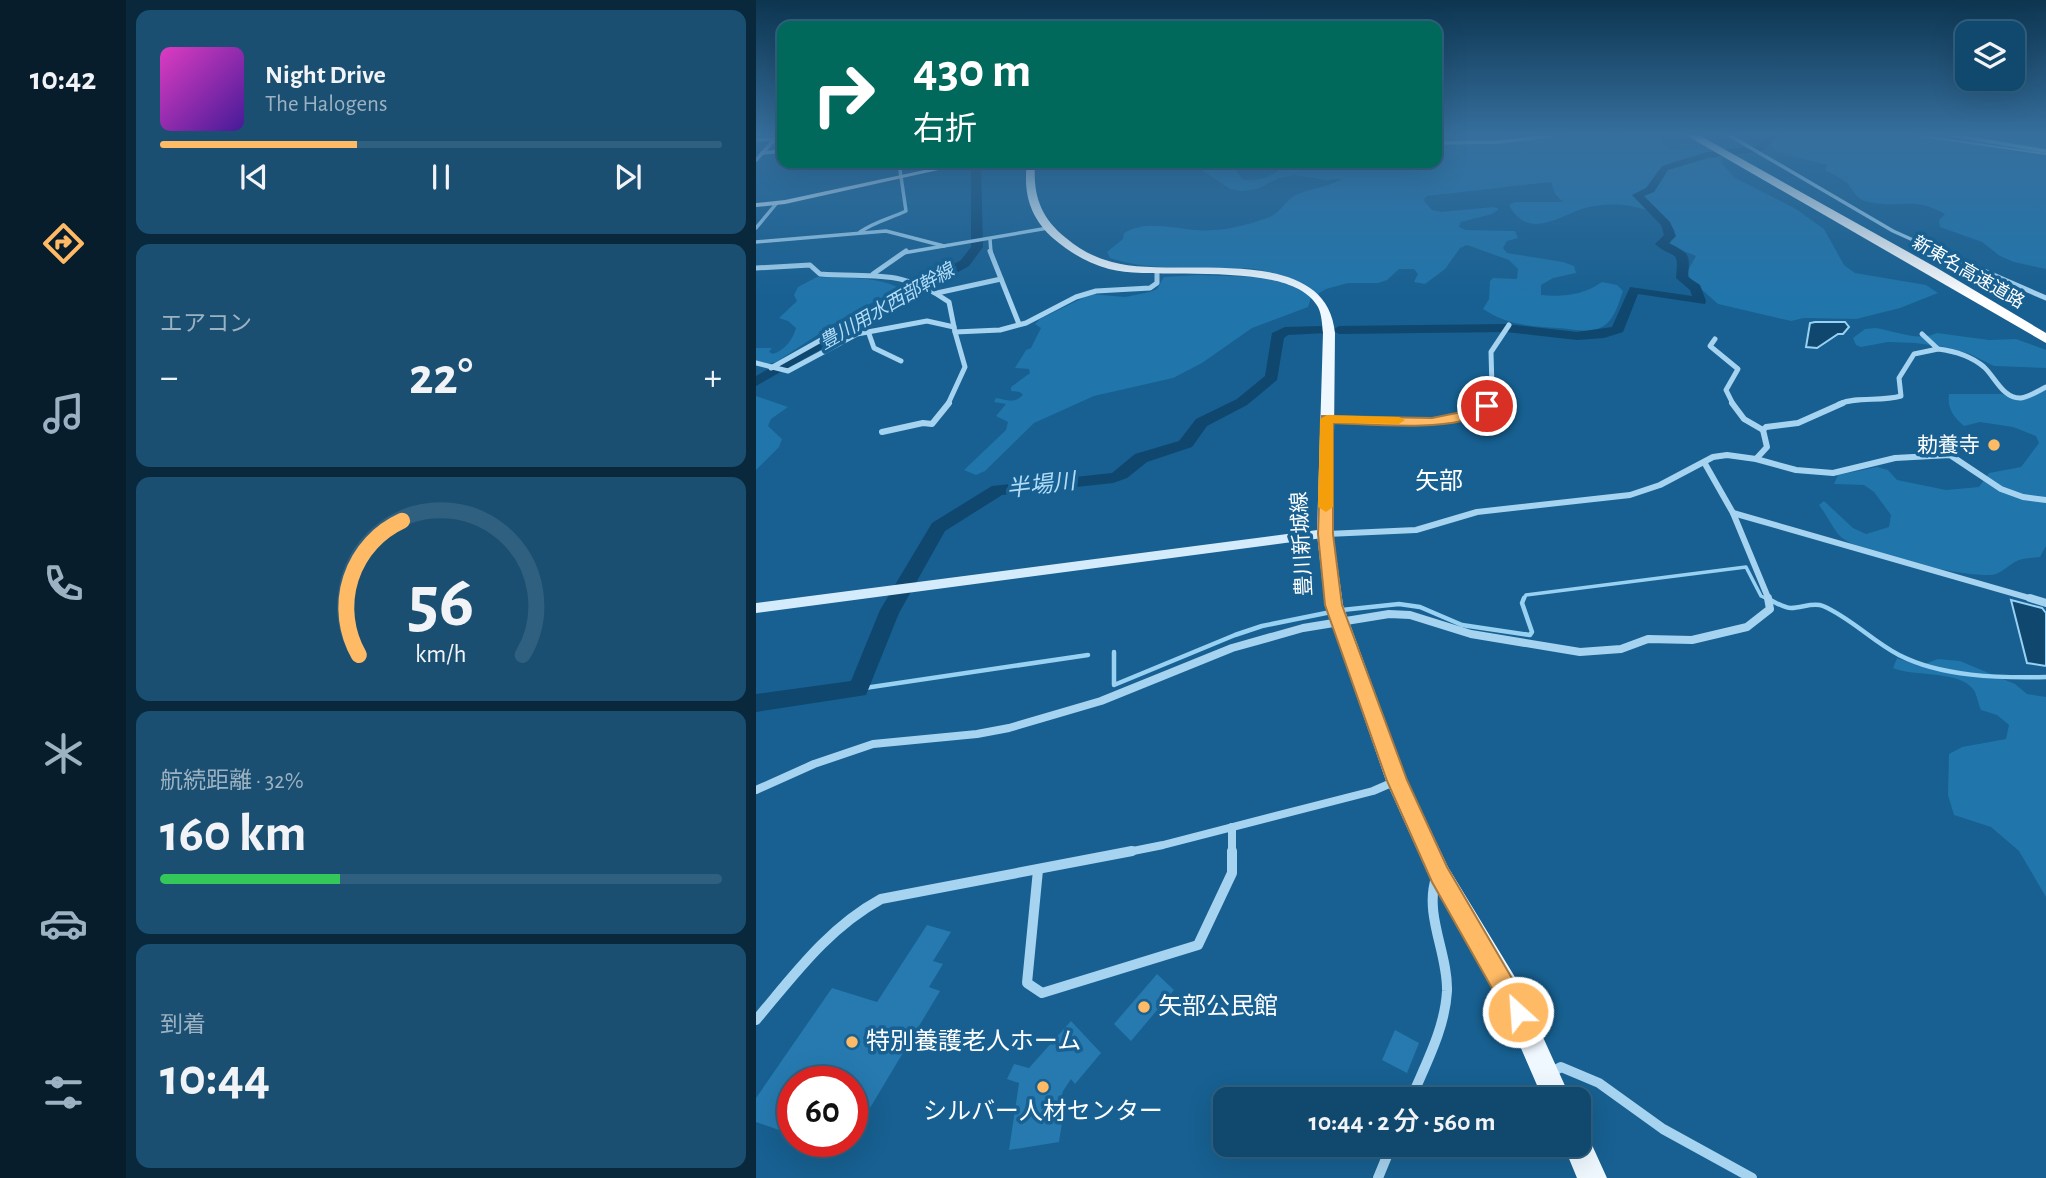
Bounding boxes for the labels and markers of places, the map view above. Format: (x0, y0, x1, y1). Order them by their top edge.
pin (1457, 376, 1517, 436)
place label: 勅養寺 (1917, 434, 1980, 456)
marker: 勅養寺 (1986, 437, 2002, 453)
place label: 矢部公民館 (1158, 993, 1278, 1019)
marker: 矢部公民館 (1136, 999, 1152, 1015)
place label: 特別養護老人ホーム (866, 1028, 1081, 1054)
marker: 特別養護老人ホーム (844, 1034, 860, 1050)
marker: シルバー人材センター (1035, 1079, 1051, 1095)
place label: シルバー人材センター (923, 1098, 1163, 1124)

